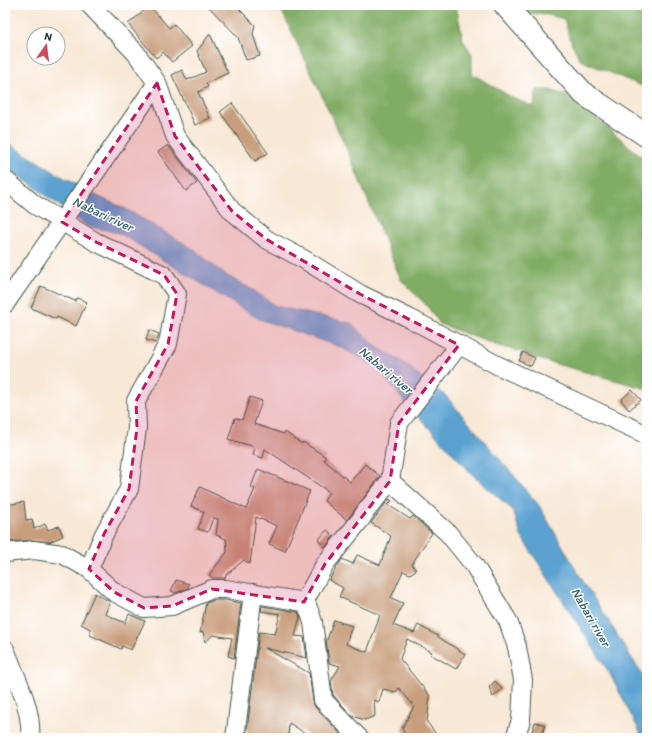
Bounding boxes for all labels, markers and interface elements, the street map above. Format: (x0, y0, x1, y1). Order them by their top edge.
north arrow (26, 26, 66, 66)
text: N (43, 30, 53, 44)
water label: Nabari river (70, 193, 138, 236)
water label: Nabari river (356, 343, 417, 398)
water label: Nabari river (568, 585, 615, 651)

